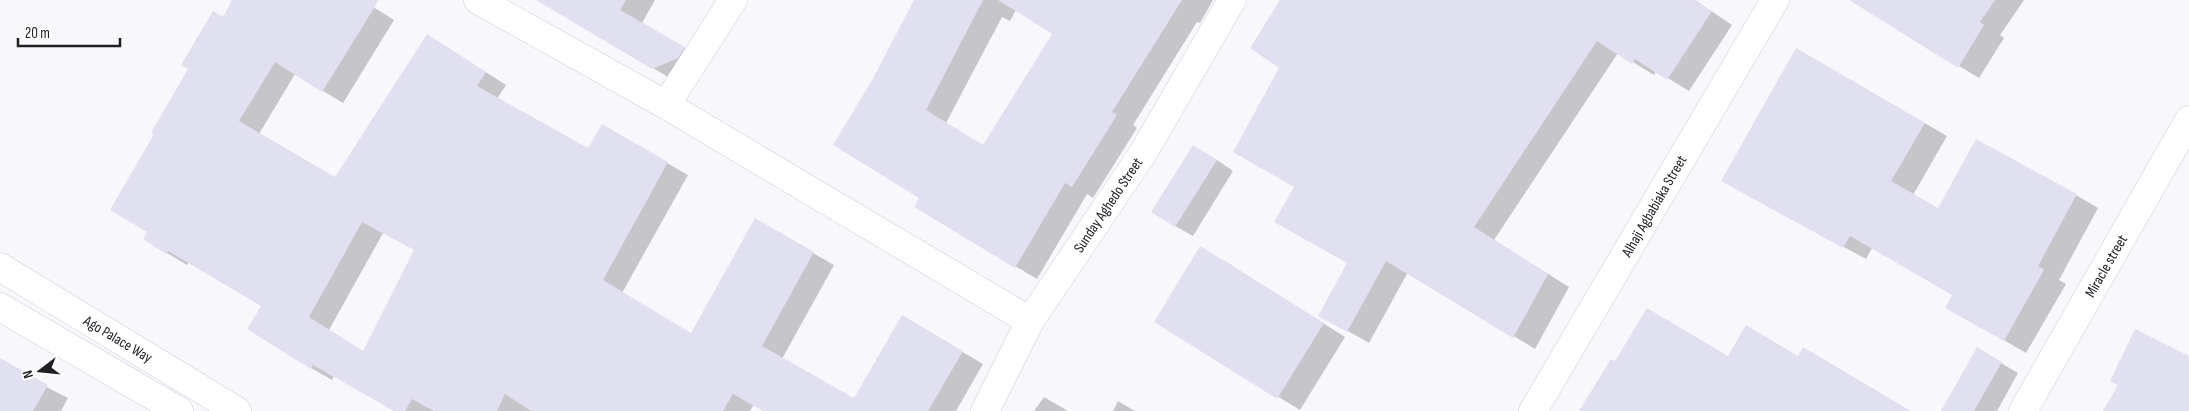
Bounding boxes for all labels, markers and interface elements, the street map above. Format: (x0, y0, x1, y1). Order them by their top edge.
scale bar (18, 15, 120, 47)
text: 20 m (25, 24, 50, 43)
street label: Alhaji Agbabiaka Street (1617, 152, 1691, 261)
street label: Sunday Aghedo Street (1070, 154, 1148, 257)
street label: Miracle street (2081, 231, 2132, 301)
street label: Ago Palace Way (79, 311, 156, 367)
north arrow (15, 346, 65, 396)
text: N (19, 369, 37, 380)

